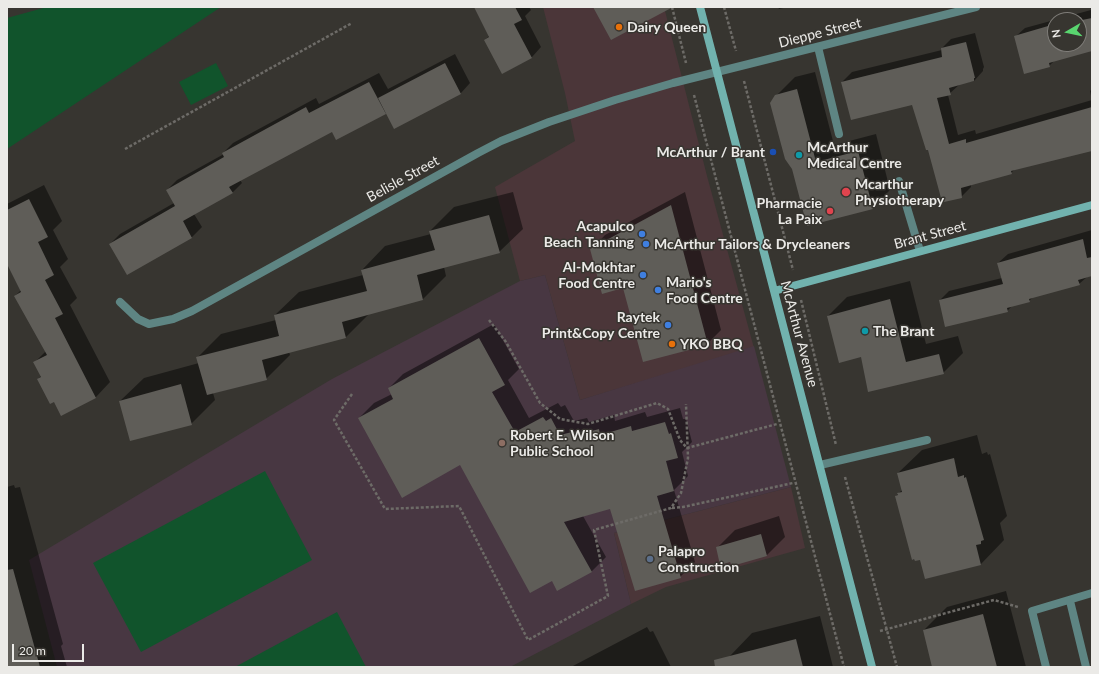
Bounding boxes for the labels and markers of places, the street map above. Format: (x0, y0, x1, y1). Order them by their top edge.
place label: Dairy Queen (627, 19, 706, 35)
marker: Dairy Queen (614, 22, 624, 32)
place label: McArthur Medical Centre (807, 139, 902, 172)
place label: McArthur / Brant (656, 144, 765, 160)
marker: McArthur / Brant (768, 147, 778, 157)
marker: McArthur Medical Centre (794, 150, 804, 160)
place label: Mcarthur Physiotherapy (855, 176, 944, 208)
marker: Mcarthur Physiotherapy (840, 186, 852, 198)
place label: Pharmacie La Paix (757, 195, 822, 228)
marker: Pharmacie La Paix (825, 206, 835, 216)
place label: Acapulco Beach Tanning (544, 218, 634, 250)
marker: Acapulco Beach Tanning (637, 229, 647, 239)
place label: McArthur Tailors & Drycleaners (654, 236, 850, 252)
marker: McArthur Tailors & Drycleaners (641, 239, 651, 249)
place label: Al-Mokhtar Food Centre (558, 259, 635, 292)
marker: Al-Mokhtar Food Centre (638, 270, 648, 280)
place label: Mario's Food Centre (666, 274, 743, 306)
marker: Mario's Food Centre (653, 285, 663, 295)
place label: Raytek Print&Copy Centre (542, 309, 660, 342)
marker: Raytek Print&Copy Centre (663, 320, 673, 330)
place label: The Brant (873, 323, 934, 339)
marker: The Brant (860, 326, 870, 336)
place label: YKO BBQ (680, 336, 743, 352)
marker: YKO BBQ (667, 339, 677, 349)
place label: Robert E. Wilson Public School (510, 427, 614, 460)
marker: Robert E. Wilson Public School (497, 438, 507, 448)
place label: Palapro Construction (658, 543, 739, 576)
marker: Palapro Construction (645, 554, 655, 564)

